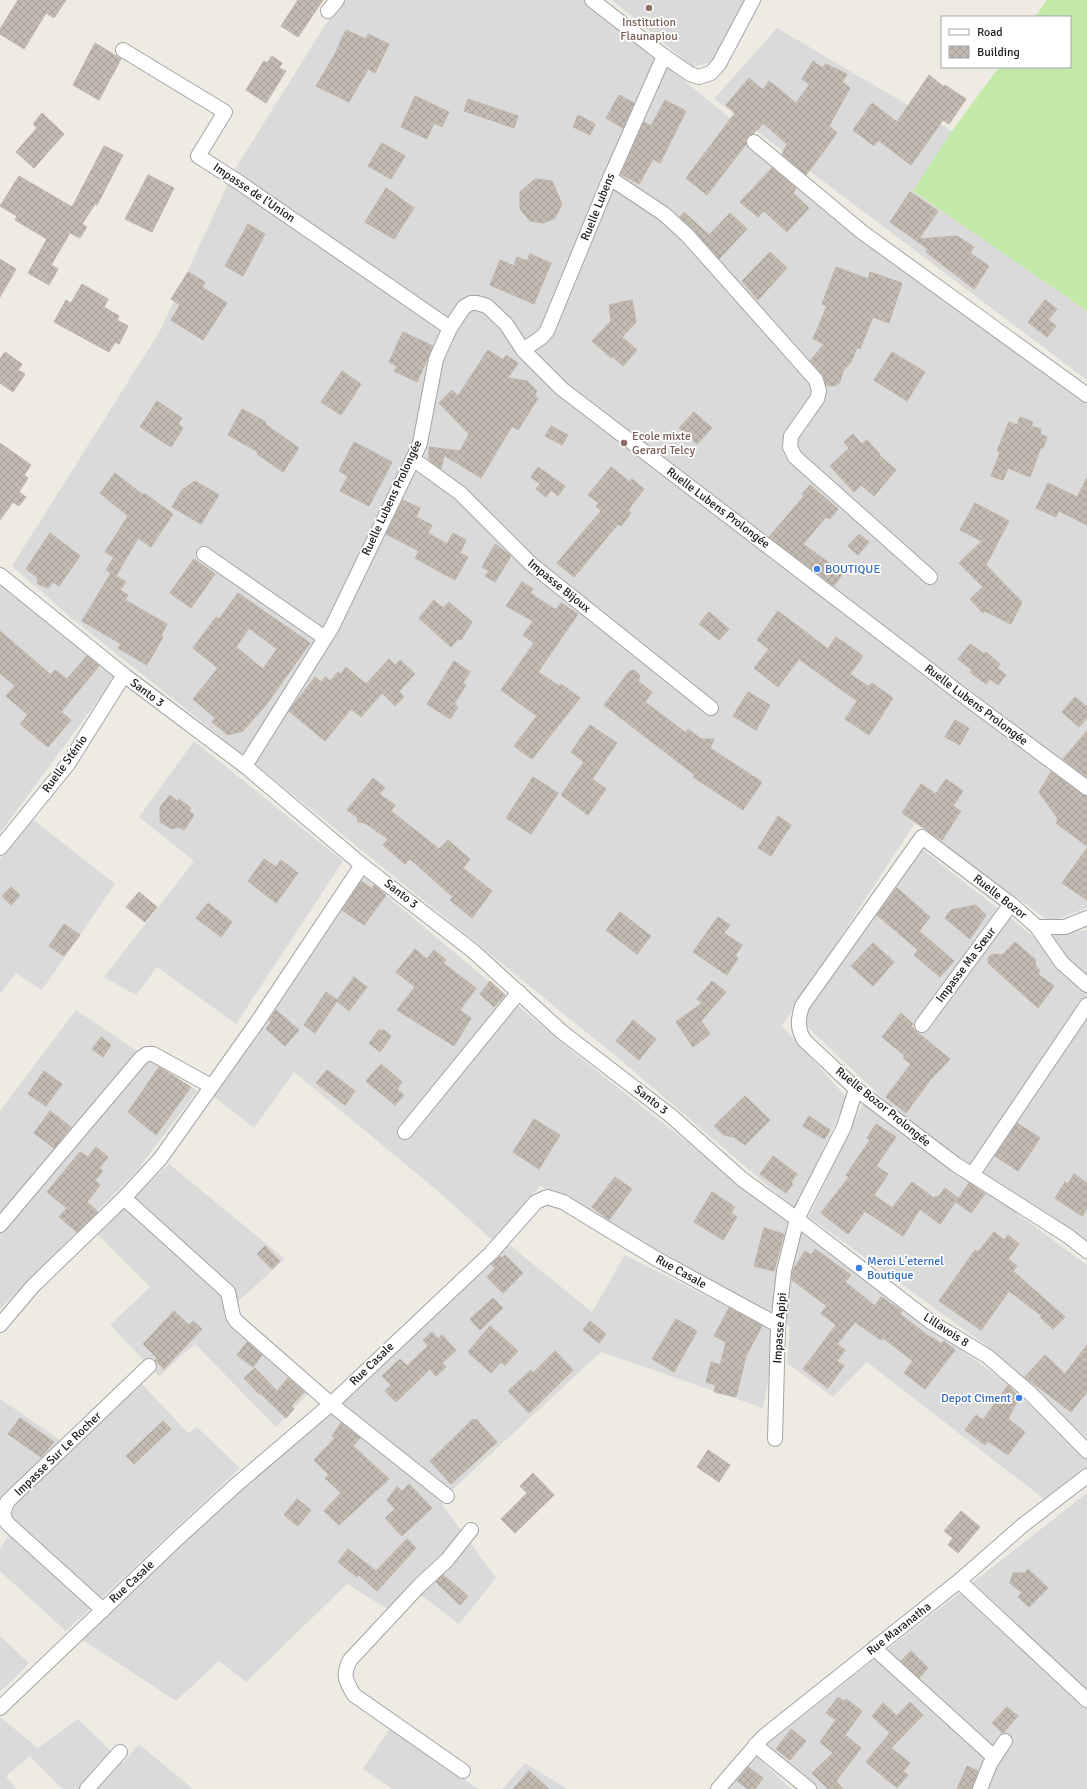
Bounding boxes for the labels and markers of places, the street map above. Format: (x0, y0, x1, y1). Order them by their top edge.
marker: Institution Flaunapiou (644, 3, 654, 13)
place label: Institution Flaunapiou (620, 15, 678, 44)
place label: Ecole mixte Gerard Telcy (632, 429, 695, 458)
marker: Ecole mixte Gerard Telcy (619, 438, 629, 448)
place label: BOUTIQUE (825, 562, 880, 577)
marker: BOUTIQUE (812, 564, 822, 574)
place label: Merci L'eternel Boutique (867, 1254, 944, 1283)
marker: Merci L'eternel Boutique (854, 1263, 864, 1273)
place label: Depot Ciment (941, 1391, 1011, 1406)
marker: Depot Ciment (1014, 1393, 1024, 1403)

